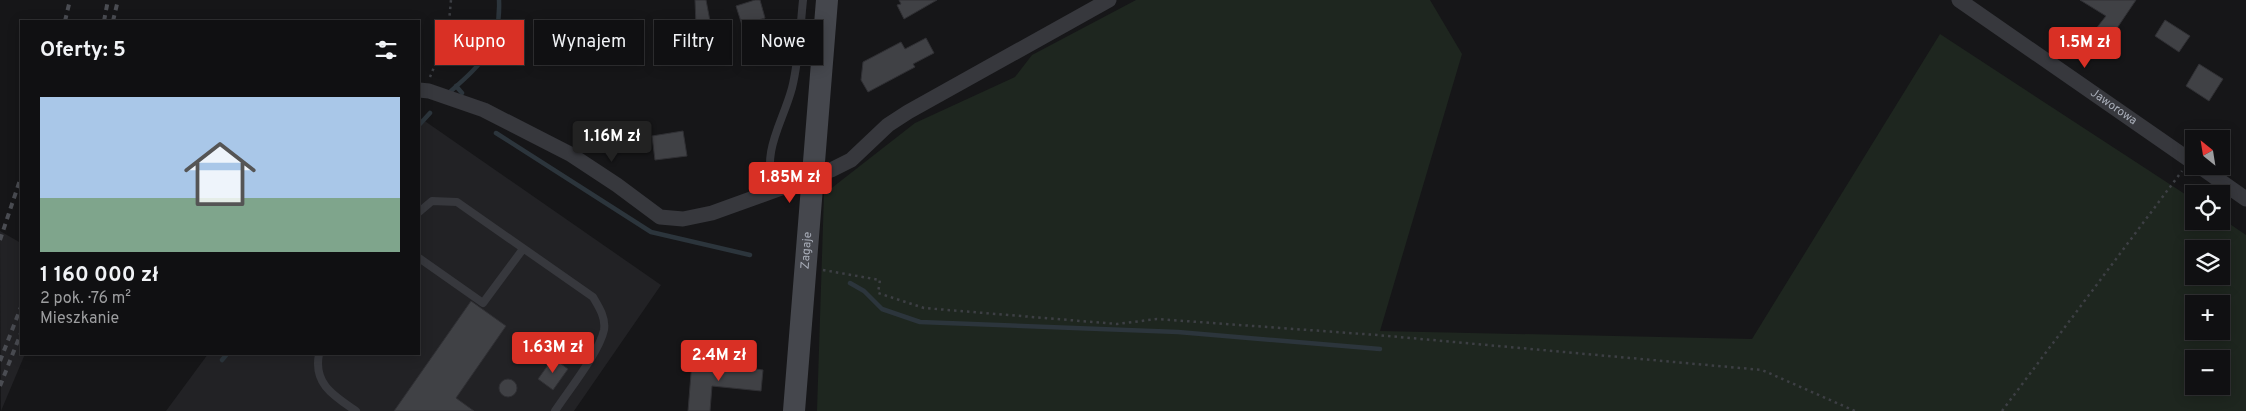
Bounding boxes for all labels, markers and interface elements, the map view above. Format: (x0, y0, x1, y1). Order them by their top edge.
chip: Kupno (435, 20, 524, 65)
chip: Wynajem (534, 20, 644, 65)
chip: Filtry (654, 20, 732, 65)
chip: Nowe (742, 20, 823, 65)
pin: 1.5M zł (2039, 27, 2131, 69)
text: 1.5M zł (2060, 33, 2110, 53)
icon: filters (372, 36, 400, 64)
text: Oferty: 5 (40, 37, 126, 64)
street label: Jaworowa (2087, 85, 2140, 129)
pin: 1.16M zł (560, 120, 664, 163)
text: 1.16M zł (584, 127, 640, 147)
icon: home (175, 129, 265, 219)
north arrow (2185, 130, 2230, 175)
map controls (2185, 130, 2230, 395)
pin: 1.85M zł (738, 162, 842, 204)
text: 1.85M zł (760, 168, 820, 188)
button: locate (2185, 185, 2230, 230)
street label: Zagaje (797, 231, 816, 270)
button: layers (2185, 240, 2230, 285)
text: 1 160 000 zł (40, 262, 158, 289)
text: 2 pok. · 76 m² (40, 289, 131, 309)
button: + (2185, 295, 2230, 340)
text: Mieszkanie (40, 309, 119, 329)
pin: 1.63M zł (501, 332, 605, 374)
text: 1.63M zł (523, 338, 583, 358)
pin: 2.4M zł (673, 340, 765, 382)
text: 2.4M zł (692, 346, 746, 366)
button: − (2185, 350, 2230, 395)

